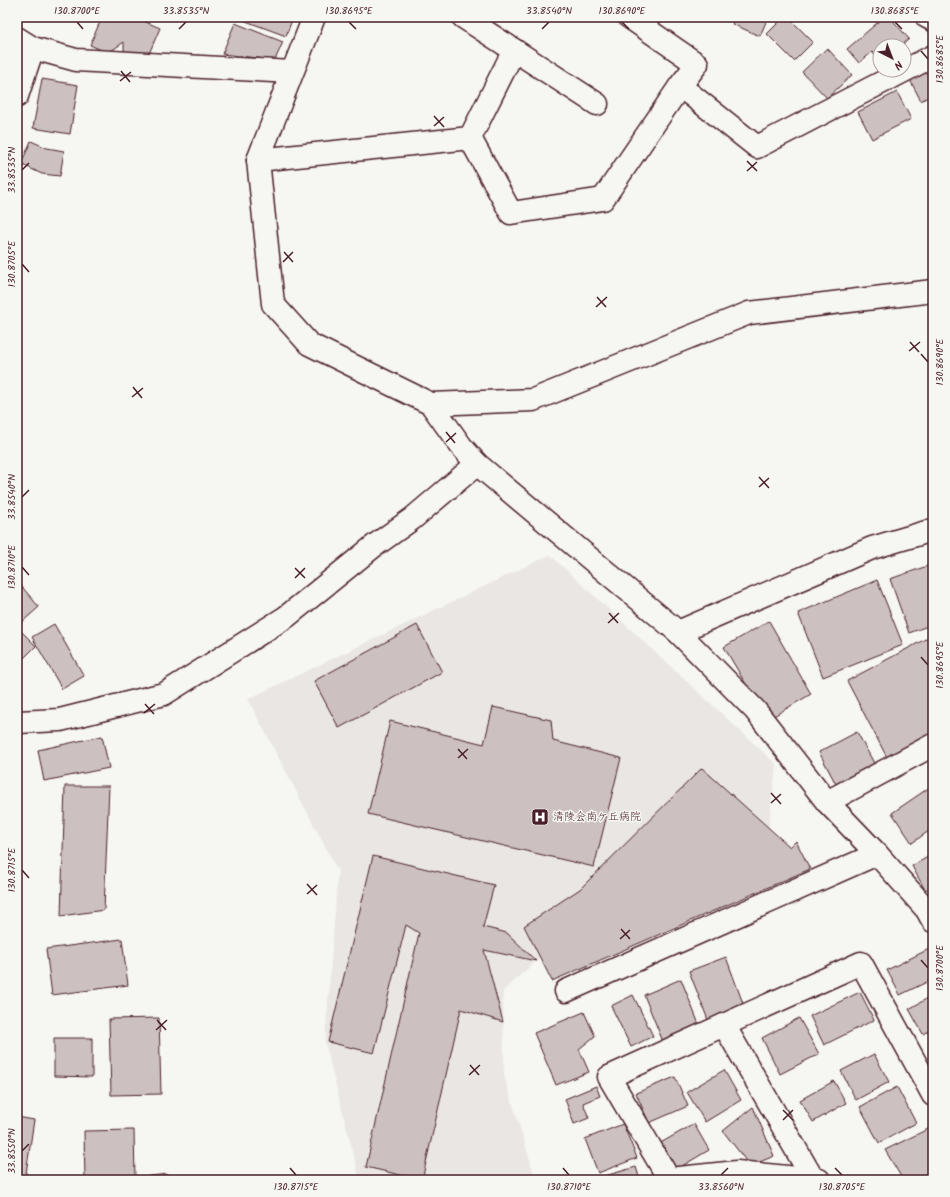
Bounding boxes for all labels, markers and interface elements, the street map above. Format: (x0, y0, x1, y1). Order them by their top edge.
text: 130.8700°E (54, 3, 101, 19)
text: 33.8535°N (163, 3, 209, 19)
text: 130.8695°E (325, 3, 374, 19)
text: 33.8540°N (526, 3, 572, 19)
text: 130.8690°E (599, 3, 647, 19)
text: 130.8685°E (871, 3, 920, 19)
text: 130.8685°E (932, 34, 948, 83)
north arrow (872, 38, 912, 78)
text: N (889, 56, 907, 74)
text: 33.8535°N (4, 147, 20, 193)
text: 130.8705°E (4, 240, 20, 287)
text: 130.8690°E (932, 337, 948, 385)
text: 33.8540°N (4, 474, 20, 520)
text: 130.8710°E (4, 544, 20, 589)
text: 130.8695°E (932, 640, 948, 689)
hospital icon: 清陵会南ケ丘病院 (530, 807, 550, 827)
place label: 清陵会南ケ丘病院 (553, 808, 641, 826)
text: 130.8715°E (4, 847, 20, 892)
text: 130.8700°E (932, 944, 948, 991)
text: 33.8550°N (4, 1128, 20, 1174)
text: 130.8715°E (274, 1179, 319, 1195)
text: 130.8710°E (547, 1179, 592, 1195)
text: 33.8560°N (698, 1179, 744, 1195)
text: 130.8705°E (819, 1179, 866, 1195)

